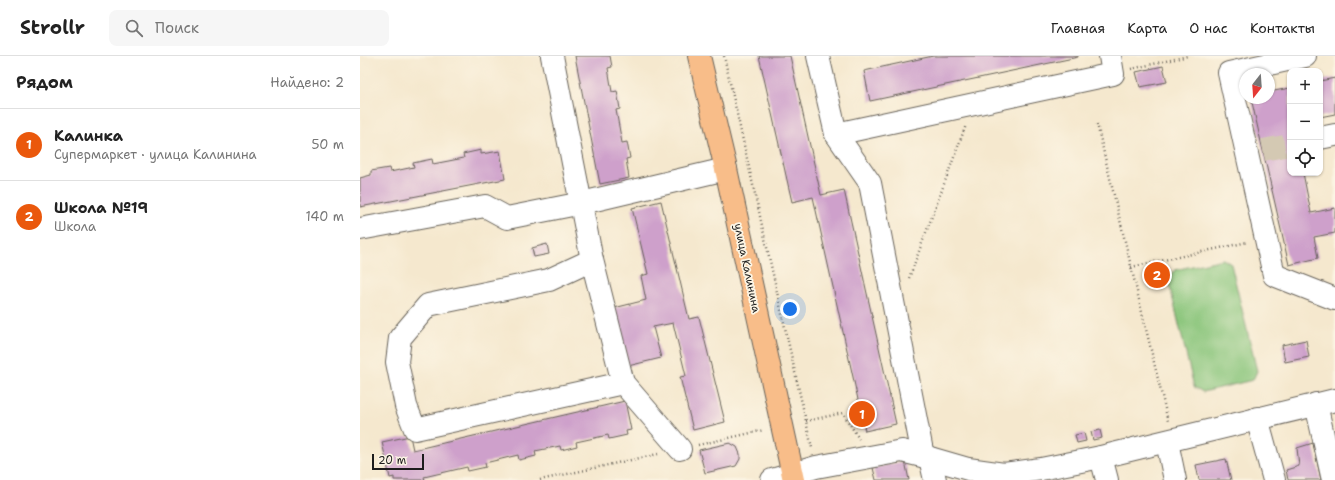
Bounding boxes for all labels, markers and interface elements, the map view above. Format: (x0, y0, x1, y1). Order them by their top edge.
search box (109, 10, 389, 46)
text: Strollr (20, 15, 85, 40)
icon: search (123, 17, 145, 39)
text: Поиск (155, 18, 199, 38)
text: Главная (1051, 19, 1105, 37)
text: Карта (1127, 19, 1167, 37)
text: О нас (1189, 19, 1228, 37)
text: Контакты (1250, 19, 1315, 37)
north arrow (1239, 68, 1275, 104)
map controls (1287, 68, 1323, 176)
button: + (1287, 68, 1323, 104)
text: Рядом (16, 71, 73, 93)
text: Найдено: 2 (270, 74, 344, 91)
button: − (1287, 104, 1323, 140)
text: Калинка (54, 126, 123, 146)
text: 1 (26, 136, 32, 153)
text: 50 m (311, 136, 344, 153)
button: locate (1287, 140, 1323, 176)
text: Супермаркет · улица Калинина (54, 146, 257, 163)
text: Школа №19 (54, 198, 148, 218)
text: 2 (24, 208, 34, 225)
text: 140 m (305, 208, 344, 225)
text: Школа (54, 218, 96, 235)
street label: улица Калинина (730, 222, 764, 314)
pin: 2 (1144, 260, 1170, 290)
your location (780, 299, 800, 319)
pin: 1 (849, 399, 875, 429)
scale bar (372, 452, 424, 471)
text: 20 m (378, 453, 406, 468)

